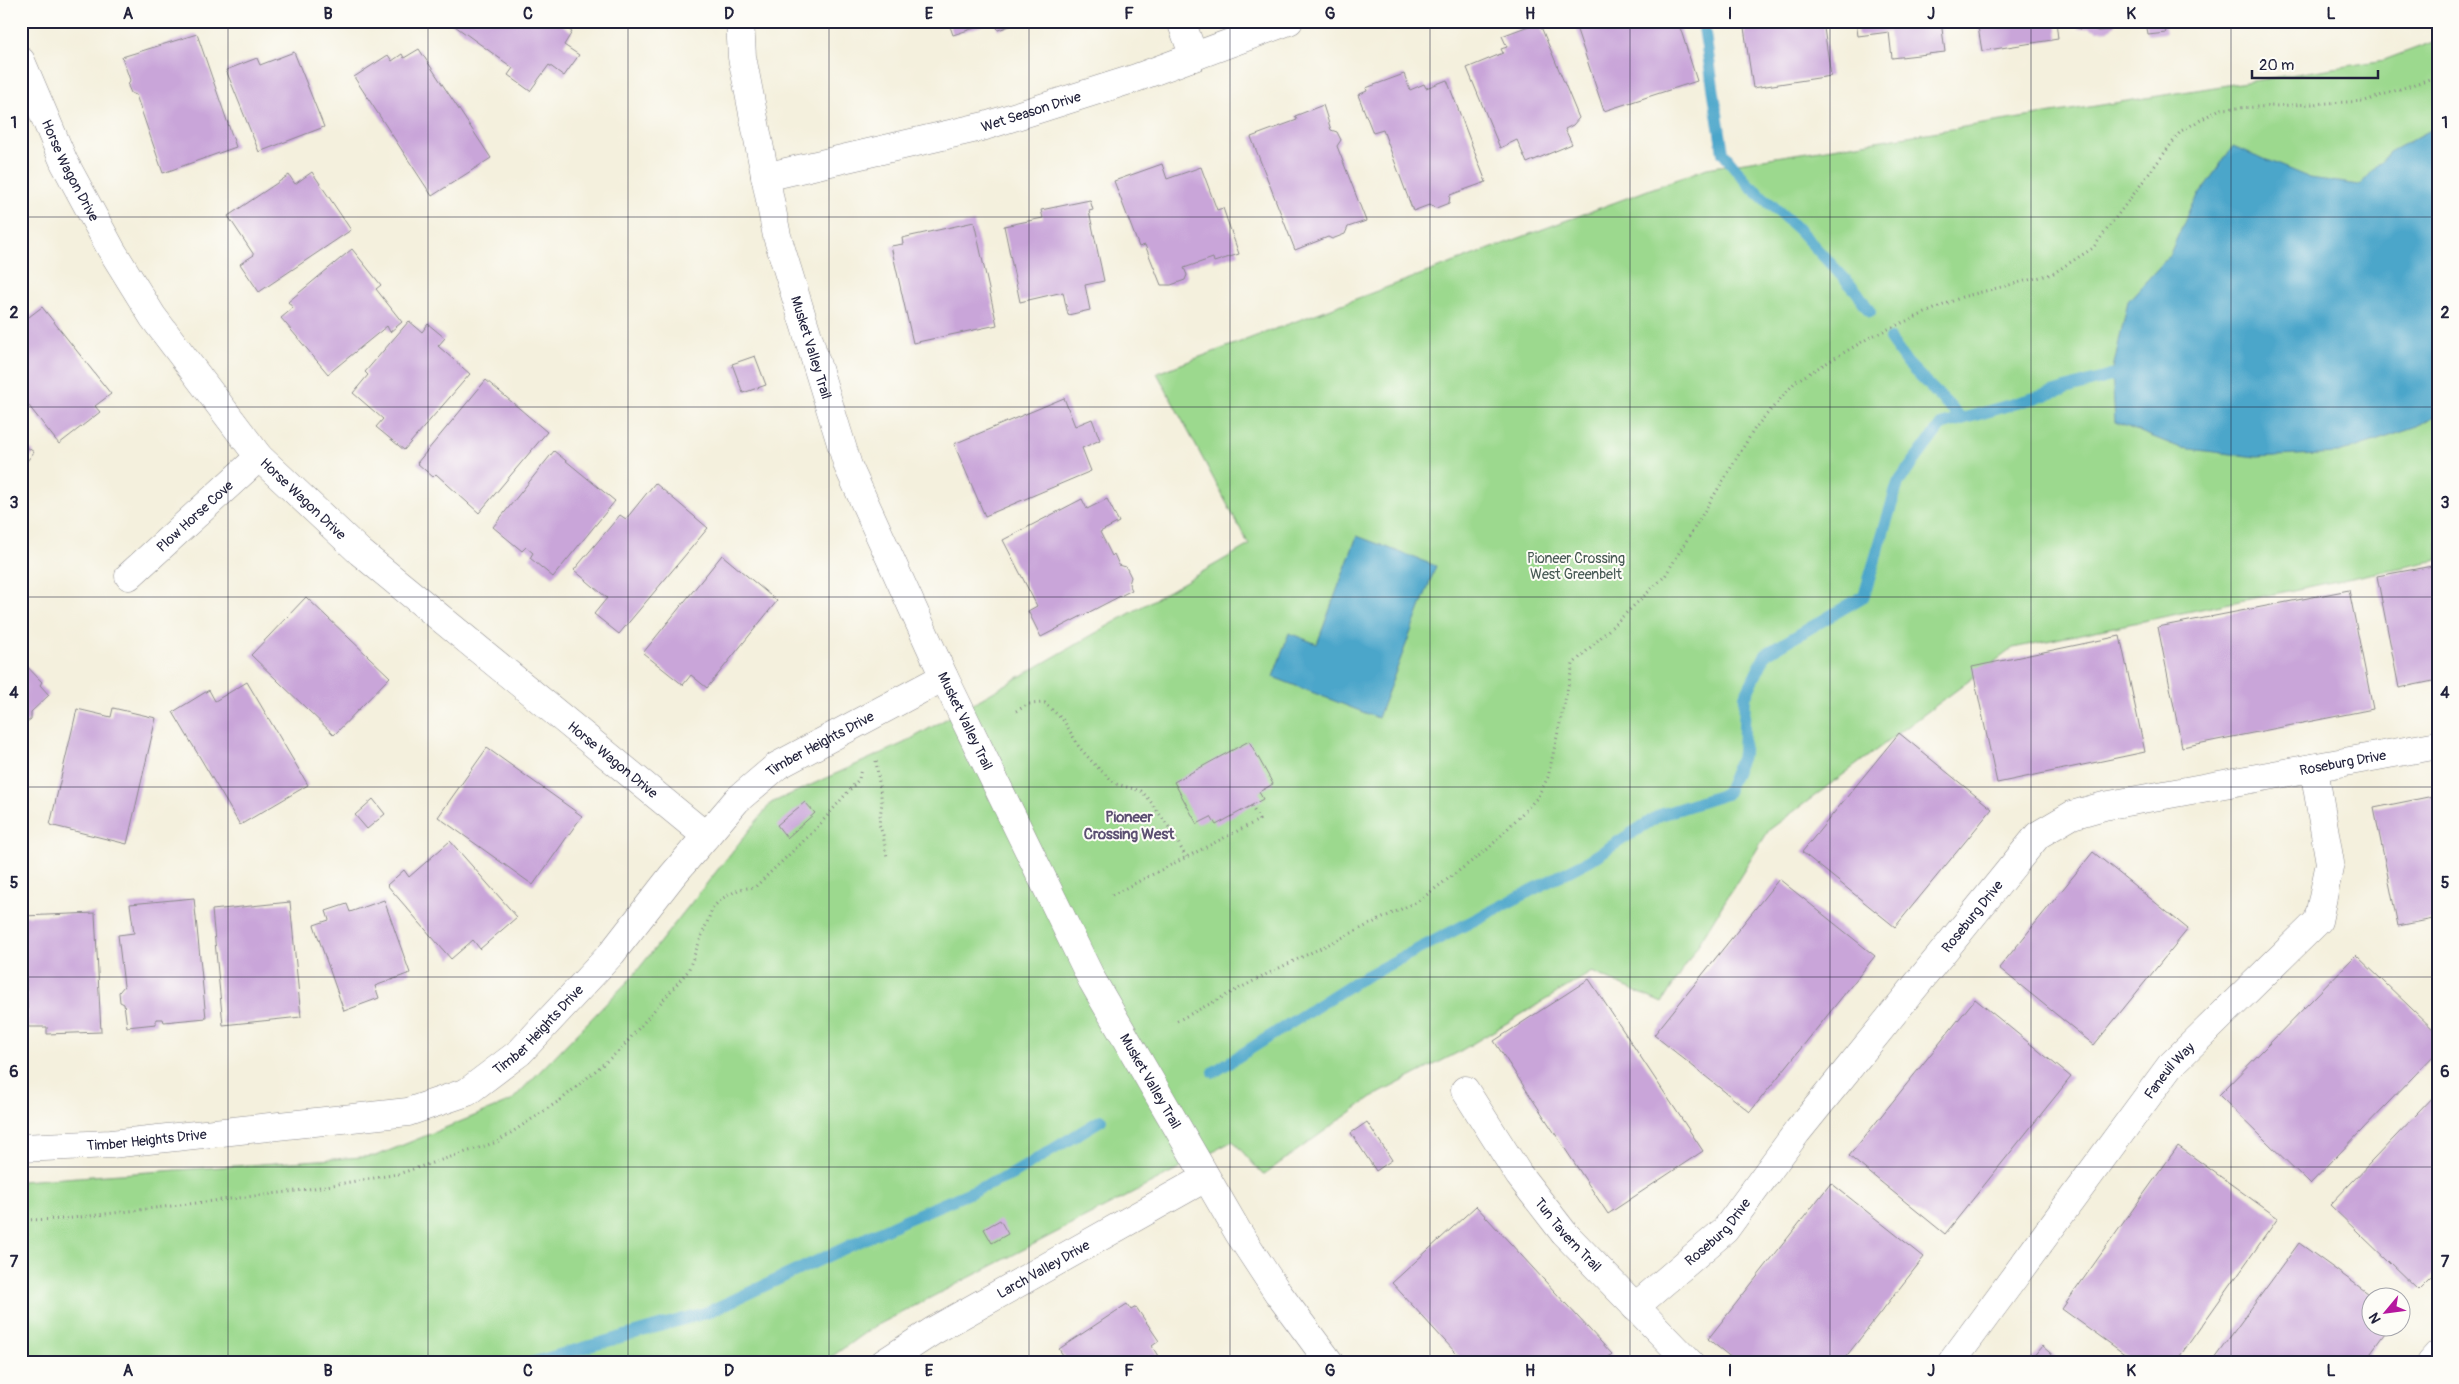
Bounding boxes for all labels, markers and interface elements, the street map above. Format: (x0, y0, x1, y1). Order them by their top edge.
text: A (123, 4, 134, 24)
text: B (323, 4, 333, 24)
text: C (523, 4, 533, 24)
text: D (724, 4, 734, 24)
text: E (925, 4, 934, 24)
text: F (1124, 4, 1134, 24)
text: G (1325, 4, 1336, 24)
text: H (1525, 4, 1535, 24)
text: I (1728, 4, 1732, 24)
text: J (1927, 4, 1935, 24)
text: K (2126, 4, 2136, 24)
text: L (2326, 4, 2336, 24)
scale bar (2252, 48, 2378, 80)
text: 20 m (2259, 56, 2294, 75)
street label: Wet Season Drive (979, 88, 1083, 136)
text: 1 (11, 113, 17, 133)
text: 1 (2442, 113, 2448, 133)
street label: Horse Wagon Drive (38, 117, 102, 224)
street label: Musket Valley Trail (787, 294, 835, 401)
text: 2 (10, 303, 19, 323)
text: 2 (2441, 303, 2450, 323)
street label: Horse Wagon Drive (257, 455, 349, 543)
street label: Plow Horse Cove (153, 477, 237, 556)
text: 3 (10, 493, 19, 513)
text: 3 (2441, 493, 2450, 513)
park label: Pioneer Crossing West Greenbelt (1527, 550, 1625, 583)
street label: Musket Valley Trail (934, 669, 996, 773)
text: 4 (9, 683, 19, 703)
text: 4 (2440, 683, 2450, 703)
street label: Timber Heights Drive (763, 708, 877, 781)
street label: Horse Wagon Drive (564, 718, 661, 802)
street label: Roseburg Drive (2298, 747, 2388, 779)
district label: Pioneer Crossing West (1084, 808, 1175, 844)
text: 5 (10, 873, 19, 893)
text: 5 (2441, 873, 2450, 893)
street label: Roseburg Drive (1938, 877, 2007, 956)
street label: Timber Heights Drive (490, 981, 587, 1078)
street label: Musket Valley Trail (1116, 1031, 1184, 1132)
street label: Faneuil Way (2141, 1039, 2198, 1102)
text: 6 (9, 1062, 19, 1082)
text: 6 (2440, 1062, 2450, 1082)
street label: Timber Heights Drive (86, 1126, 208, 1154)
street label: Tun Tavern Trail (1531, 1195, 1605, 1275)
street label: Roseburg Drive (1682, 1195, 1754, 1270)
street label: Larch Valley Drive (994, 1237, 1093, 1302)
text: 7 (10, 1252, 19, 1272)
text: 7 (2441, 1252, 2450, 1272)
north arrow (2362, 1286, 2412, 1336)
text: N (2365, 1310, 2385, 1326)
text: A (123, 1361, 134, 1381)
text: B (323, 1361, 333, 1381)
text: C (523, 1361, 533, 1381)
text: D (724, 1361, 734, 1381)
text: E (925, 1361, 934, 1381)
text: F (1124, 1361, 1134, 1381)
text: G (1325, 1361, 1336, 1381)
text: H (1525, 1361, 1535, 1381)
text: I (1728, 1361, 1732, 1381)
text: J (1927, 1361, 1935, 1381)
text: K (2126, 1361, 2136, 1381)
text: L (2326, 1361, 2336, 1381)

